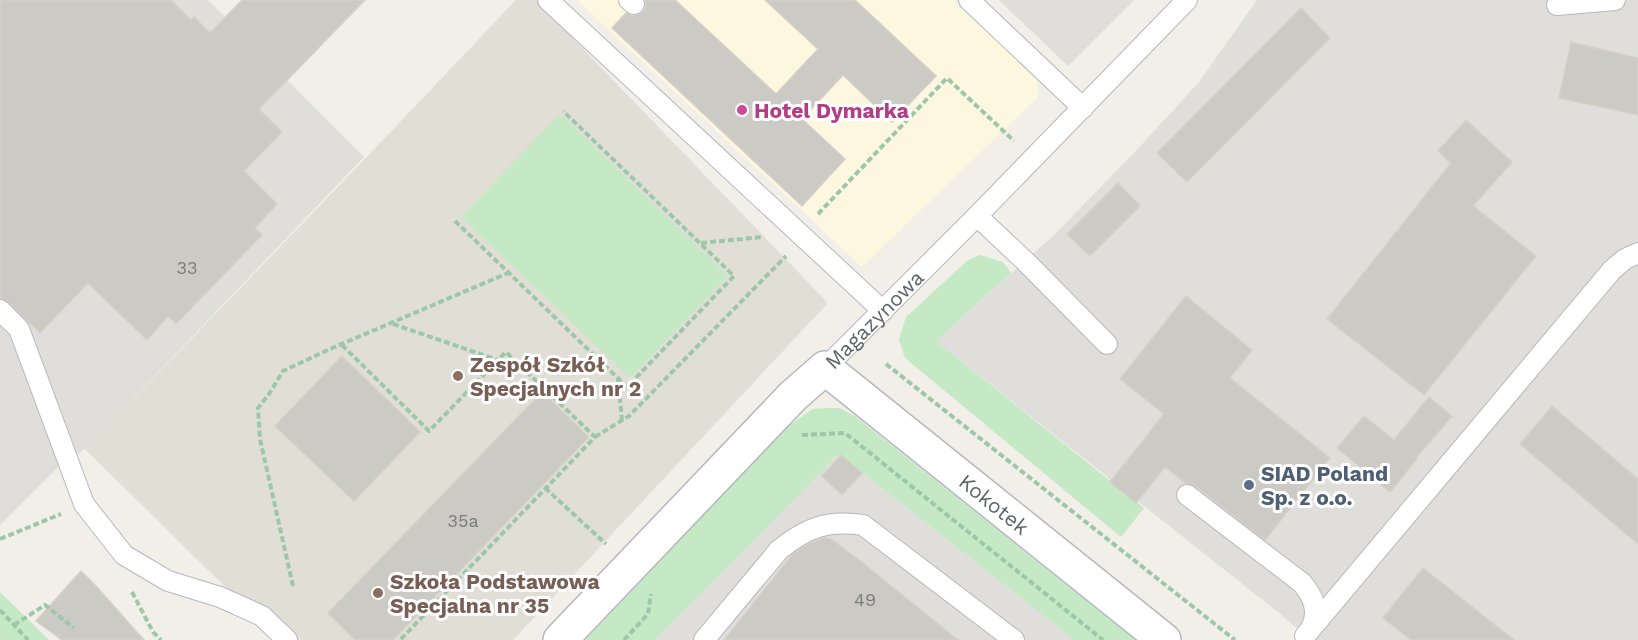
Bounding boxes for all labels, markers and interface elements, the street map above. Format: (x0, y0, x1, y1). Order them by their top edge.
place label: Hotel Dymarka (754, 98, 910, 123)
marker: Hotel Dymarka (735, 103, 749, 117)
house number: 33 (177, 257, 198, 278)
street label: Magazynowa (819, 265, 928, 374)
place label: Zespół Szkół Specjalnych nr 2 (470, 352, 641, 401)
marker: Zespół Szkół Specjalnych nr 2 (451, 369, 465, 383)
place label: SIAD Poland Sp. z o.o. (1261, 461, 1388, 510)
street label: Kokotek (954, 468, 1034, 539)
marker: SIAD Poland Sp. z o.o. (1242, 478, 1256, 492)
house number: 35a (447, 510, 479, 531)
place label: Szkoła Podstawowa Specjalna nr 35 (390, 569, 600, 618)
marker: Szkoła Podstawowa Specjalna nr 35 (371, 586, 385, 600)
house number: 49 (854, 589, 876, 610)

